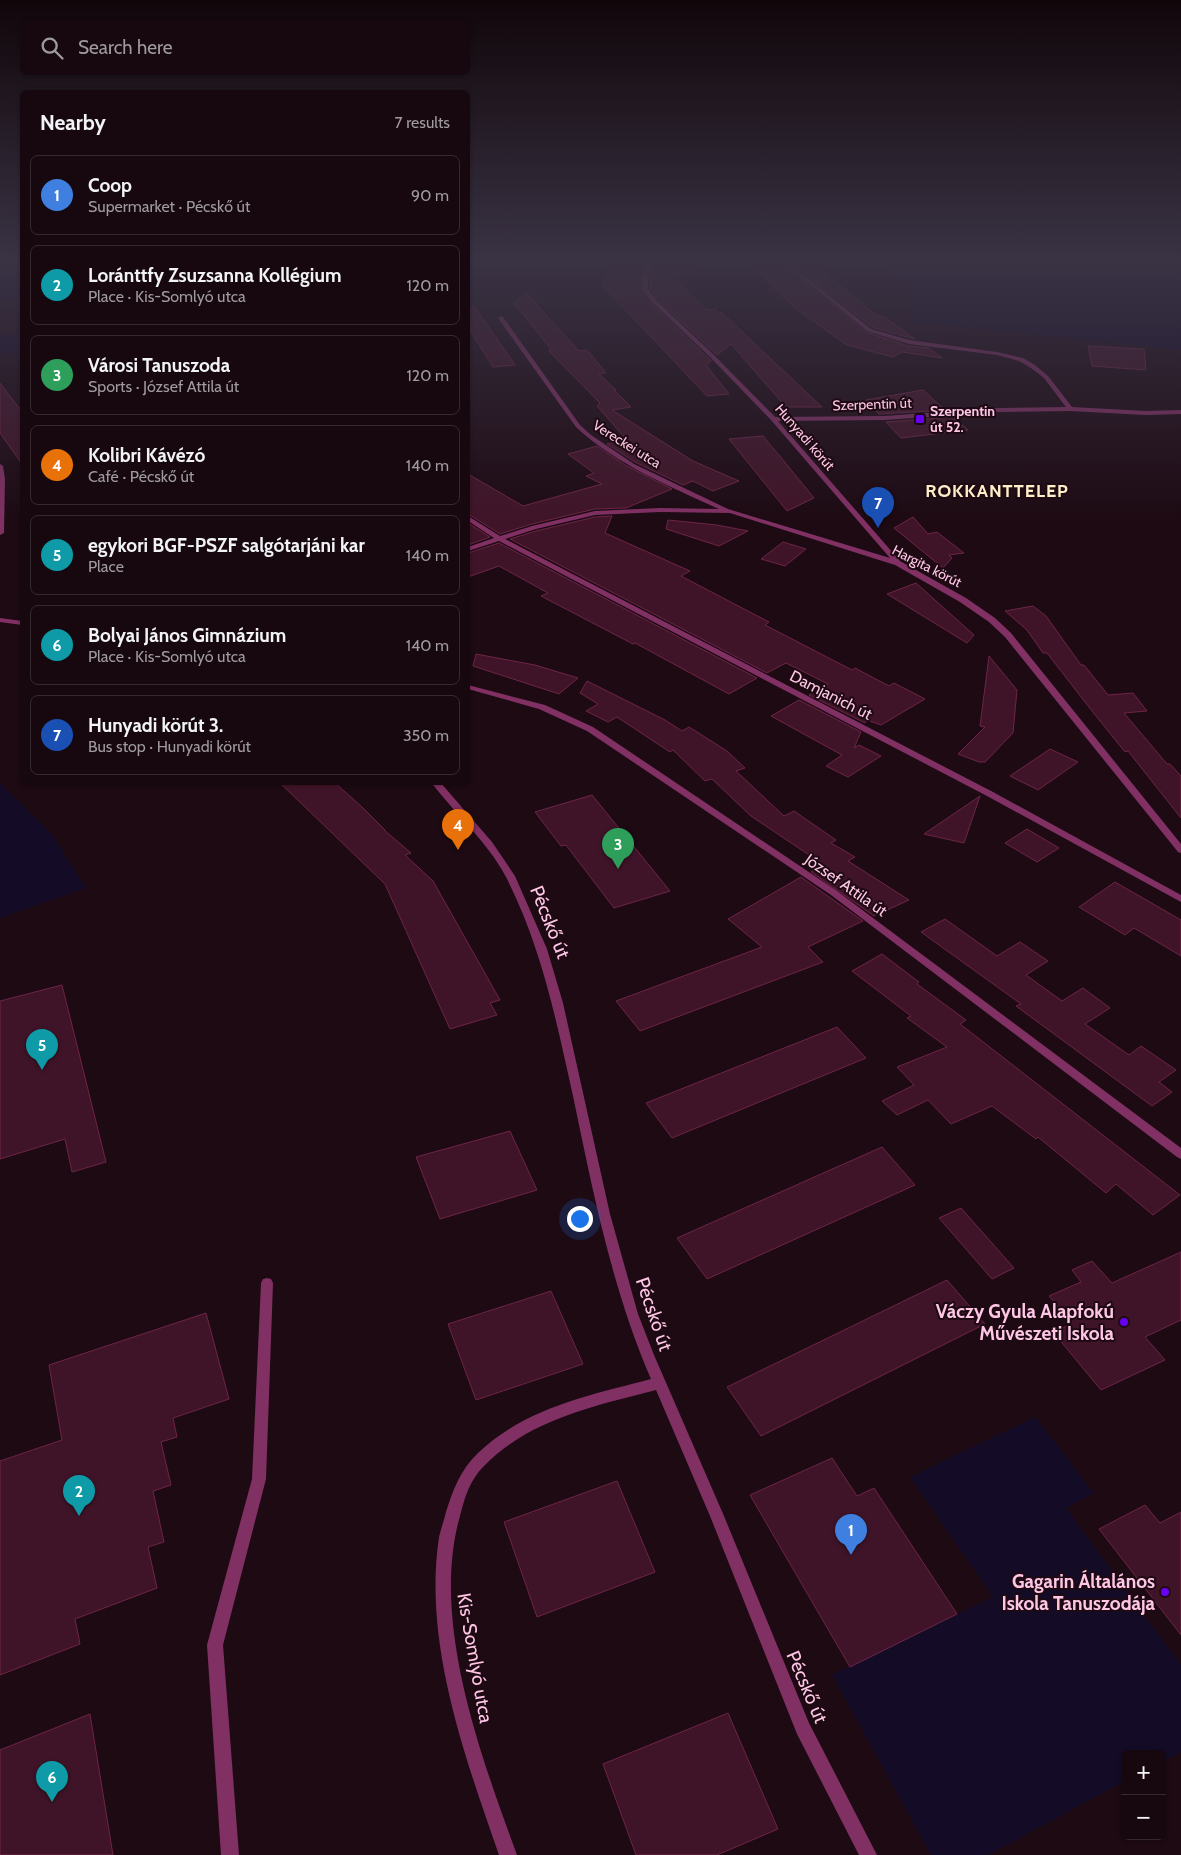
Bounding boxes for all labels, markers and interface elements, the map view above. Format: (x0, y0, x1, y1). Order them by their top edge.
search box (20, 20, 470, 75)
icon: search (38, 34, 66, 62)
text: Search here (78, 36, 172, 59)
text: Nearby (40, 110, 106, 135)
text: 7 results (395, 113, 450, 132)
text: Coop (88, 174, 132, 197)
text: 1 (54, 186, 60, 205)
text: 90 m (411, 186, 449, 205)
text: Supermarket · Pécskő út (88, 197, 250, 216)
text: Loránttfy Zsuzsanna Kollégium (88, 264, 341, 287)
text: 2 (53, 276, 61, 295)
text: 120 m (407, 276, 449, 295)
text: Place · Kis-Somlyó utca (88, 287, 246, 306)
text: Városi Tanuszoda (88, 354, 230, 377)
text: 3 (53, 366, 61, 385)
text: 120 m (407, 366, 449, 385)
text: Sports · József Attila út (88, 377, 239, 396)
street label: Szerpentin út (832, 394, 912, 414)
street label: Hunyadi körút (771, 400, 839, 474)
place label: Szerpentin út 52. (930, 402, 995, 436)
marker: Szerpentin út 52. (914, 413, 926, 425)
street label: Vereckei utca (590, 416, 665, 472)
text: Kolibri Kávézó (88, 444, 205, 467)
text: 4 (52, 456, 62, 475)
text: 140 m (406, 456, 449, 475)
text: Café · Pécskő út (88, 467, 194, 486)
district label: ROKKANTTELEP (925, 480, 1069, 502)
pin: 7 (862, 487, 894, 528)
text: egykori BGF-PSZF salgótarjáni kar (88, 534, 365, 557)
street label: Hargita körút (889, 541, 965, 591)
text: 5 (53, 546, 61, 565)
text: 140 m (406, 546, 449, 565)
text: Place (88, 557, 124, 576)
text: Bolyai János Gimnázium (88, 624, 286, 647)
text: 6 (53, 636, 62, 655)
text: 140 m (406, 636, 449, 655)
text: Place · Kis-Somlyó utca (88, 647, 246, 666)
street label: Damjanich út (787, 666, 876, 724)
text: Hunyadi körút 3. (88, 714, 223, 737)
text: 7 (53, 726, 61, 745)
text: 350 m (403, 726, 449, 745)
text: Bus stop · Hunyadi körút (88, 737, 251, 756)
pin: 4 (442, 809, 474, 850)
pin: 3 (602, 828, 634, 869)
street label: József Attila út (800, 849, 891, 921)
street label: Pécskő út (525, 882, 575, 962)
pin: 5 (26, 1029, 58, 1070)
your location (567, 1206, 593, 1232)
street label: Pécskő út (631, 1274, 678, 1354)
place label: Váczy Gyula Alapfokú Művészeti Iskola (936, 1300, 1115, 1345)
marker: Váczy Gyula Alapfokú Művészeti Iskola (1118, 1316, 1130, 1328)
pin: 2 (63, 1475, 95, 1516)
pin: 1 (835, 1514, 867, 1555)
place label: Gagarin Általános Iskola Tanuszodája (1001, 1569, 1156, 1615)
marker: Gagarin Általános Iskola Tanuszodája (1159, 1586, 1171, 1598)
street label: Kis-Somlyó utca (452, 1591, 498, 1725)
street label: Pécskő út (781, 1647, 833, 1727)
map controls (1121, 1750, 1166, 1840)
button: + (1121, 1750, 1166, 1795)
pin: 6 (36, 1761, 68, 1802)
button: − (1121, 1795, 1166, 1840)

